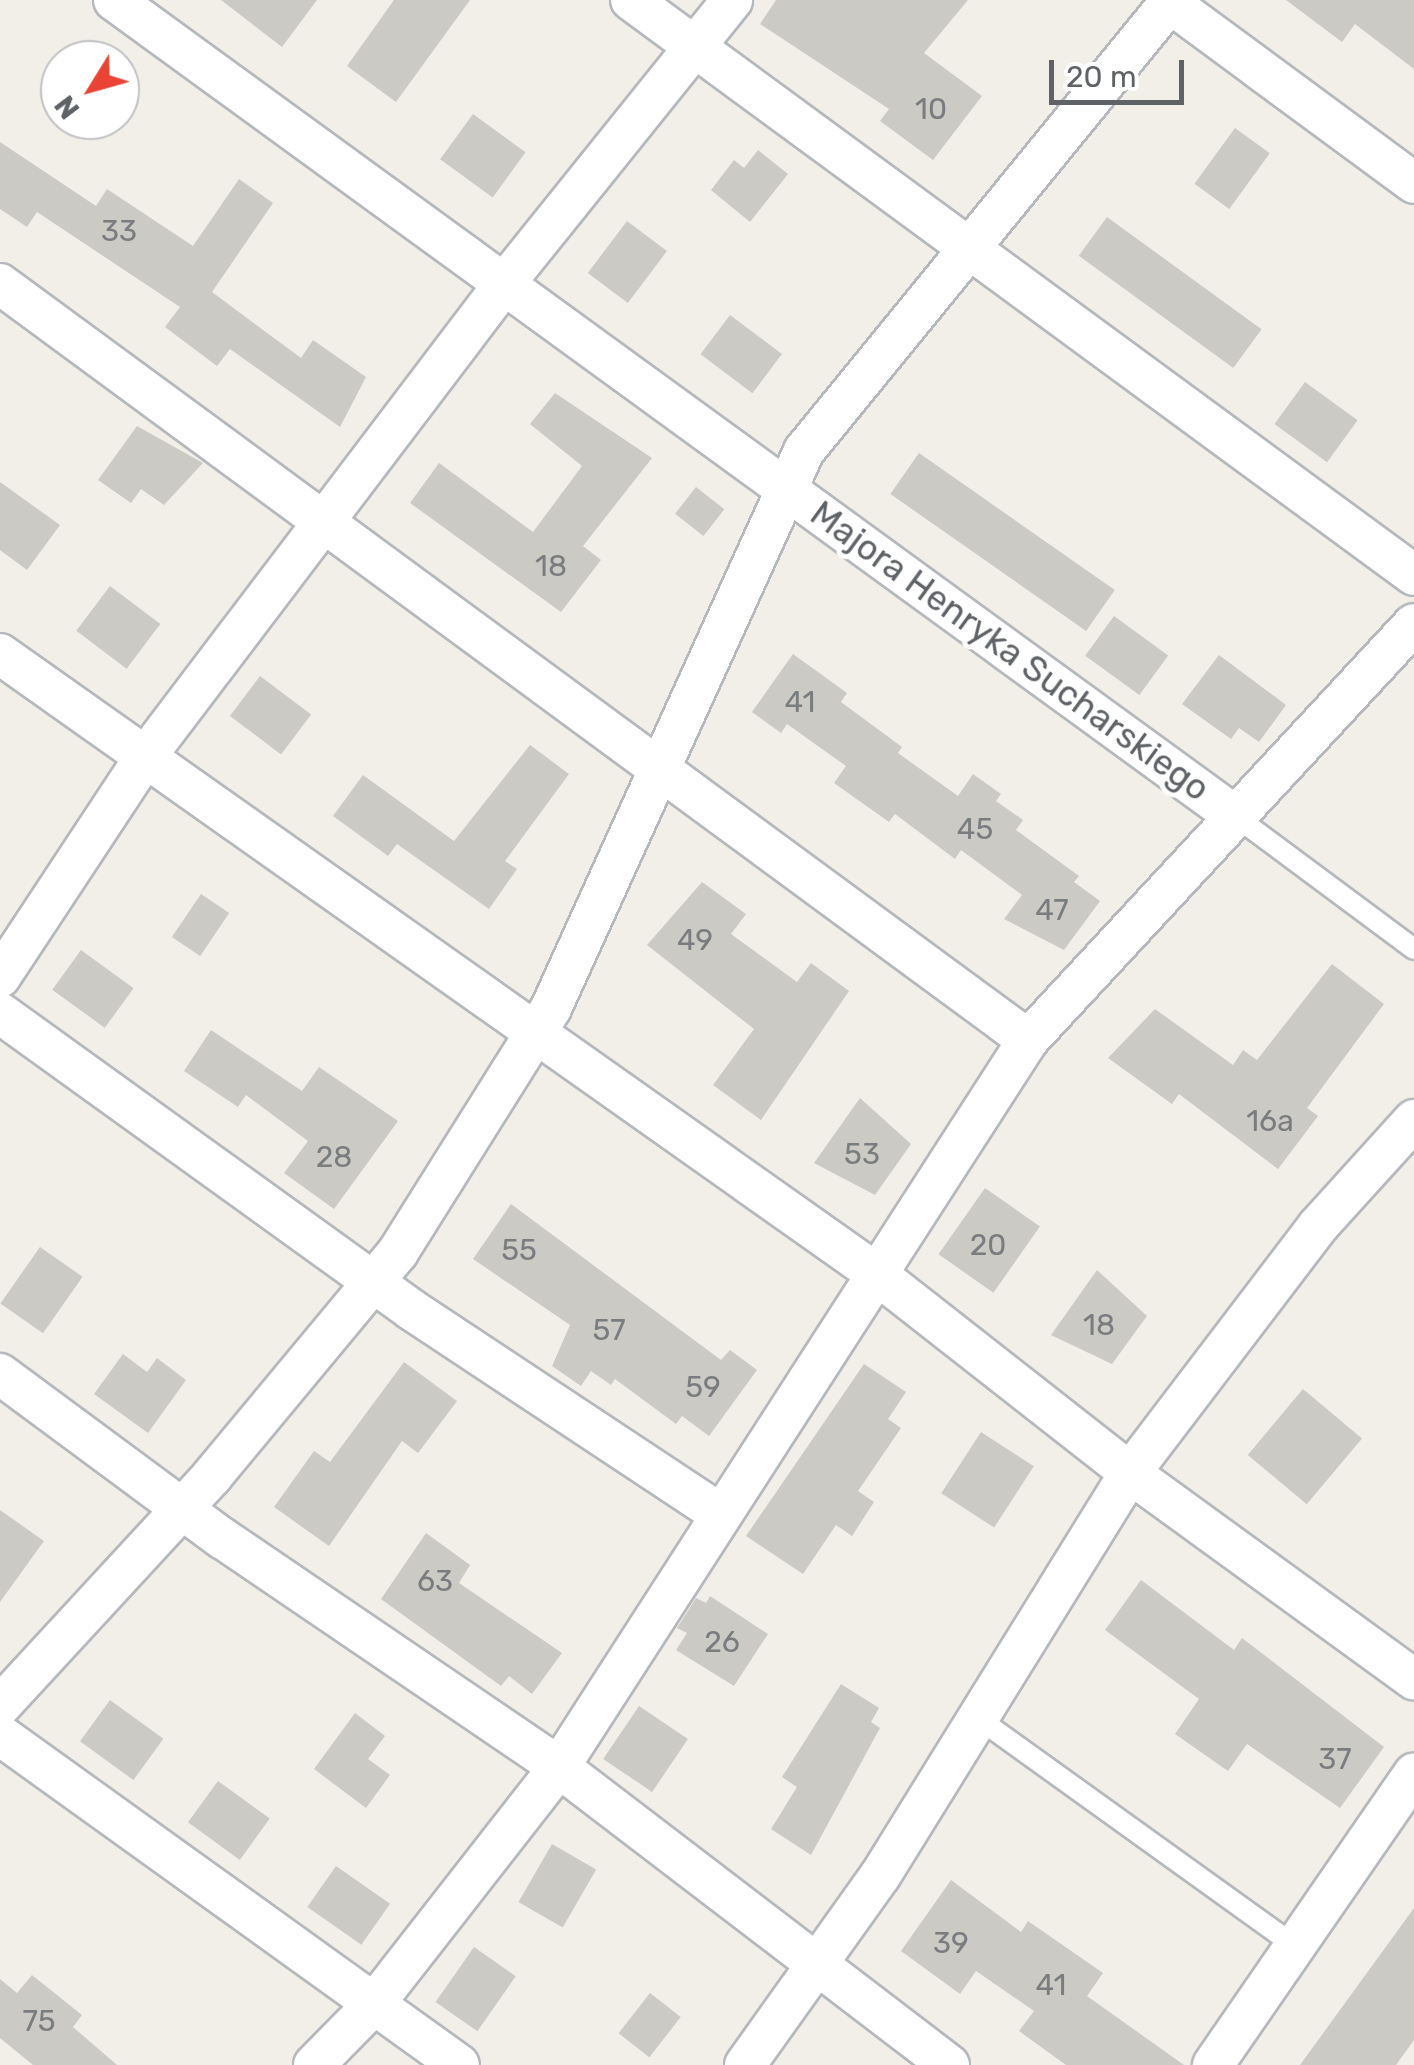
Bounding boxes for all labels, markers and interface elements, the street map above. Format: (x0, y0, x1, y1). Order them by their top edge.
north arrow (40, 40, 140, 140)
scale bar (1054, 40, 1189, 102)
text: 20 m (1066, 59, 1137, 95)
text: N (48, 89, 86, 125)
house number: 10 (915, 91, 947, 127)
house number: 33 (101, 213, 137, 249)
street label: Majora Henryka Sucharskiego (803, 492, 1217, 810)
house number: 18 (535, 548, 567, 584)
house number: 41 (785, 684, 815, 720)
house number: 45 (957, 811, 993, 847)
house number: 47 (1035, 892, 1069, 928)
house number: 49 (677, 922, 713, 958)
house number: 16a (1246, 1103, 1294, 1139)
house number: 53 (844, 1136, 880, 1172)
house number: 28 (316, 1139, 352, 1175)
house number: 20 (970, 1227, 1006, 1263)
house number: 55 (501, 1232, 537, 1268)
house number: 18 (1083, 1307, 1115, 1343)
house number: 57 (592, 1312, 626, 1348)
house number: 59 (685, 1369, 721, 1405)
house number: 63 (417, 1563, 453, 1599)
house number: 26 (704, 1624, 740, 1660)
house number: 37 (1318, 1741, 1352, 1777)
house number: 39 (933, 1925, 969, 1961)
house number: 41 (1036, 1967, 1066, 2003)
house number: 75 (22, 2003, 56, 2039)

